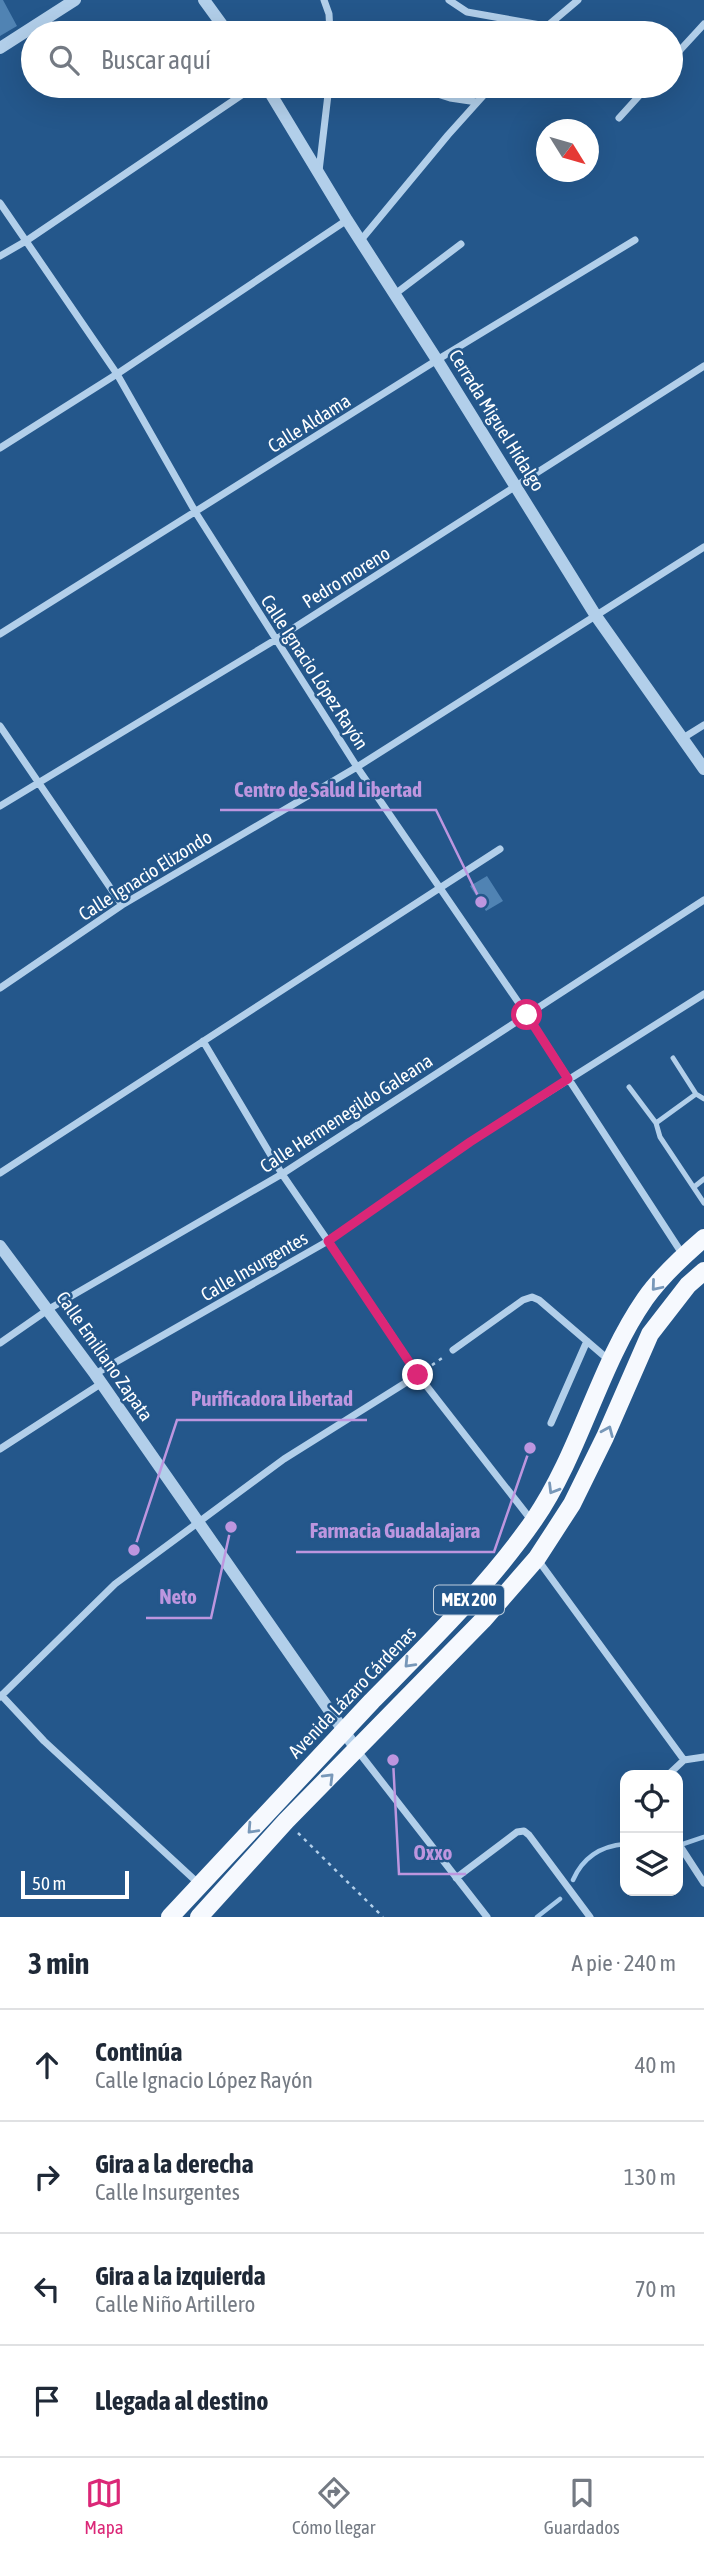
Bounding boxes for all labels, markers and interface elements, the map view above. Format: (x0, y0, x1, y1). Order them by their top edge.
search box (21, 21, 683, 98)
icon: search (45, 41, 83, 79)
text: Buscar aquí (101, 45, 211, 75)
north arrow (536, 119, 599, 182)
street label: Cerrada Miguel Hidalgo (445, 345, 549, 495)
street label: Calle Aldama (264, 389, 354, 457)
street label: Pedro moreno (298, 541, 394, 613)
street label: Calle Ignacio López Rayón (257, 591, 373, 753)
callout: Centro de Salud Libertad (220, 768, 436, 810)
text: Centro de Salud Libertad (234, 777, 422, 801)
street label: Calle Ignacio Elizondo (74, 825, 216, 925)
route start (511, 999, 542, 1030)
street label: Calle Hermenegildo Galeana (256, 1049, 436, 1177)
street label: Calle Insurgentes (197, 1226, 312, 1305)
one-way arrow (652, 1278, 664, 1291)
street label: Calle Emiliano Zapata (52, 1287, 158, 1425)
route end (402, 1359, 433, 1390)
callout: Purificadora Libertad (177, 1378, 367, 1420)
text: Purificadora Libertad (191, 1386, 353, 1410)
one-way arrow (599, 1426, 613, 1438)
one-way arrow (549, 1481, 562, 1494)
callout: Farmacia Guadalajara (296, 1510, 494, 1552)
text: Farmacia Guadalajara (310, 1518, 480, 1542)
callout: Neto (146, 1576, 211, 1618)
text: Neto (159, 1584, 197, 1608)
road number: MEX 200 (434, 1586, 504, 1615)
street label: Avenida Lázaro Cárdenas (284, 1622, 421, 1762)
one-way arrow (404, 1655, 417, 1668)
map controls (620, 1770, 683, 1896)
button: locate (620, 1770, 683, 1833)
one-way arrow (321, 1773, 334, 1786)
one-way arrow (248, 1821, 261, 1834)
callout: Oxxo (399, 1832, 466, 1874)
button: layers (620, 1833, 683, 1896)
text: Oxxo (414, 1840, 453, 1864)
scale bar (21, 1868, 130, 1900)
text: 50 m (32, 1872, 66, 1894)
text: 3 min (28, 1946, 89, 1980)
text: A pie · 240 m (572, 1950, 676, 1976)
text: Continúa (95, 2037, 182, 2067)
icon: ahead (28, 2046, 66, 2084)
text: 40 m (635, 2052, 676, 2078)
text: Calle Ignacio López Rayón (95, 2067, 313, 2093)
text: Gira a la derecha (95, 2149, 254, 2179)
icon: right (28, 2158, 66, 2196)
text: 130 m (624, 2164, 676, 2190)
text: Calle Insurgentes (95, 2179, 240, 2205)
text: Gira a la izquierda (95, 2261, 266, 2291)
icon: left (28, 2270, 66, 2308)
text: 70 m (635, 2276, 676, 2302)
text: Calle Niño Artillero (95, 2291, 255, 2317)
icon: arrive (28, 2382, 66, 2420)
text: Llegada al destino (95, 2386, 268, 2416)
tab: Mapa (84, 2474, 124, 2538)
tab: Cómo llegar (292, 2474, 375, 2538)
tab: Guardados (544, 2474, 620, 2538)

